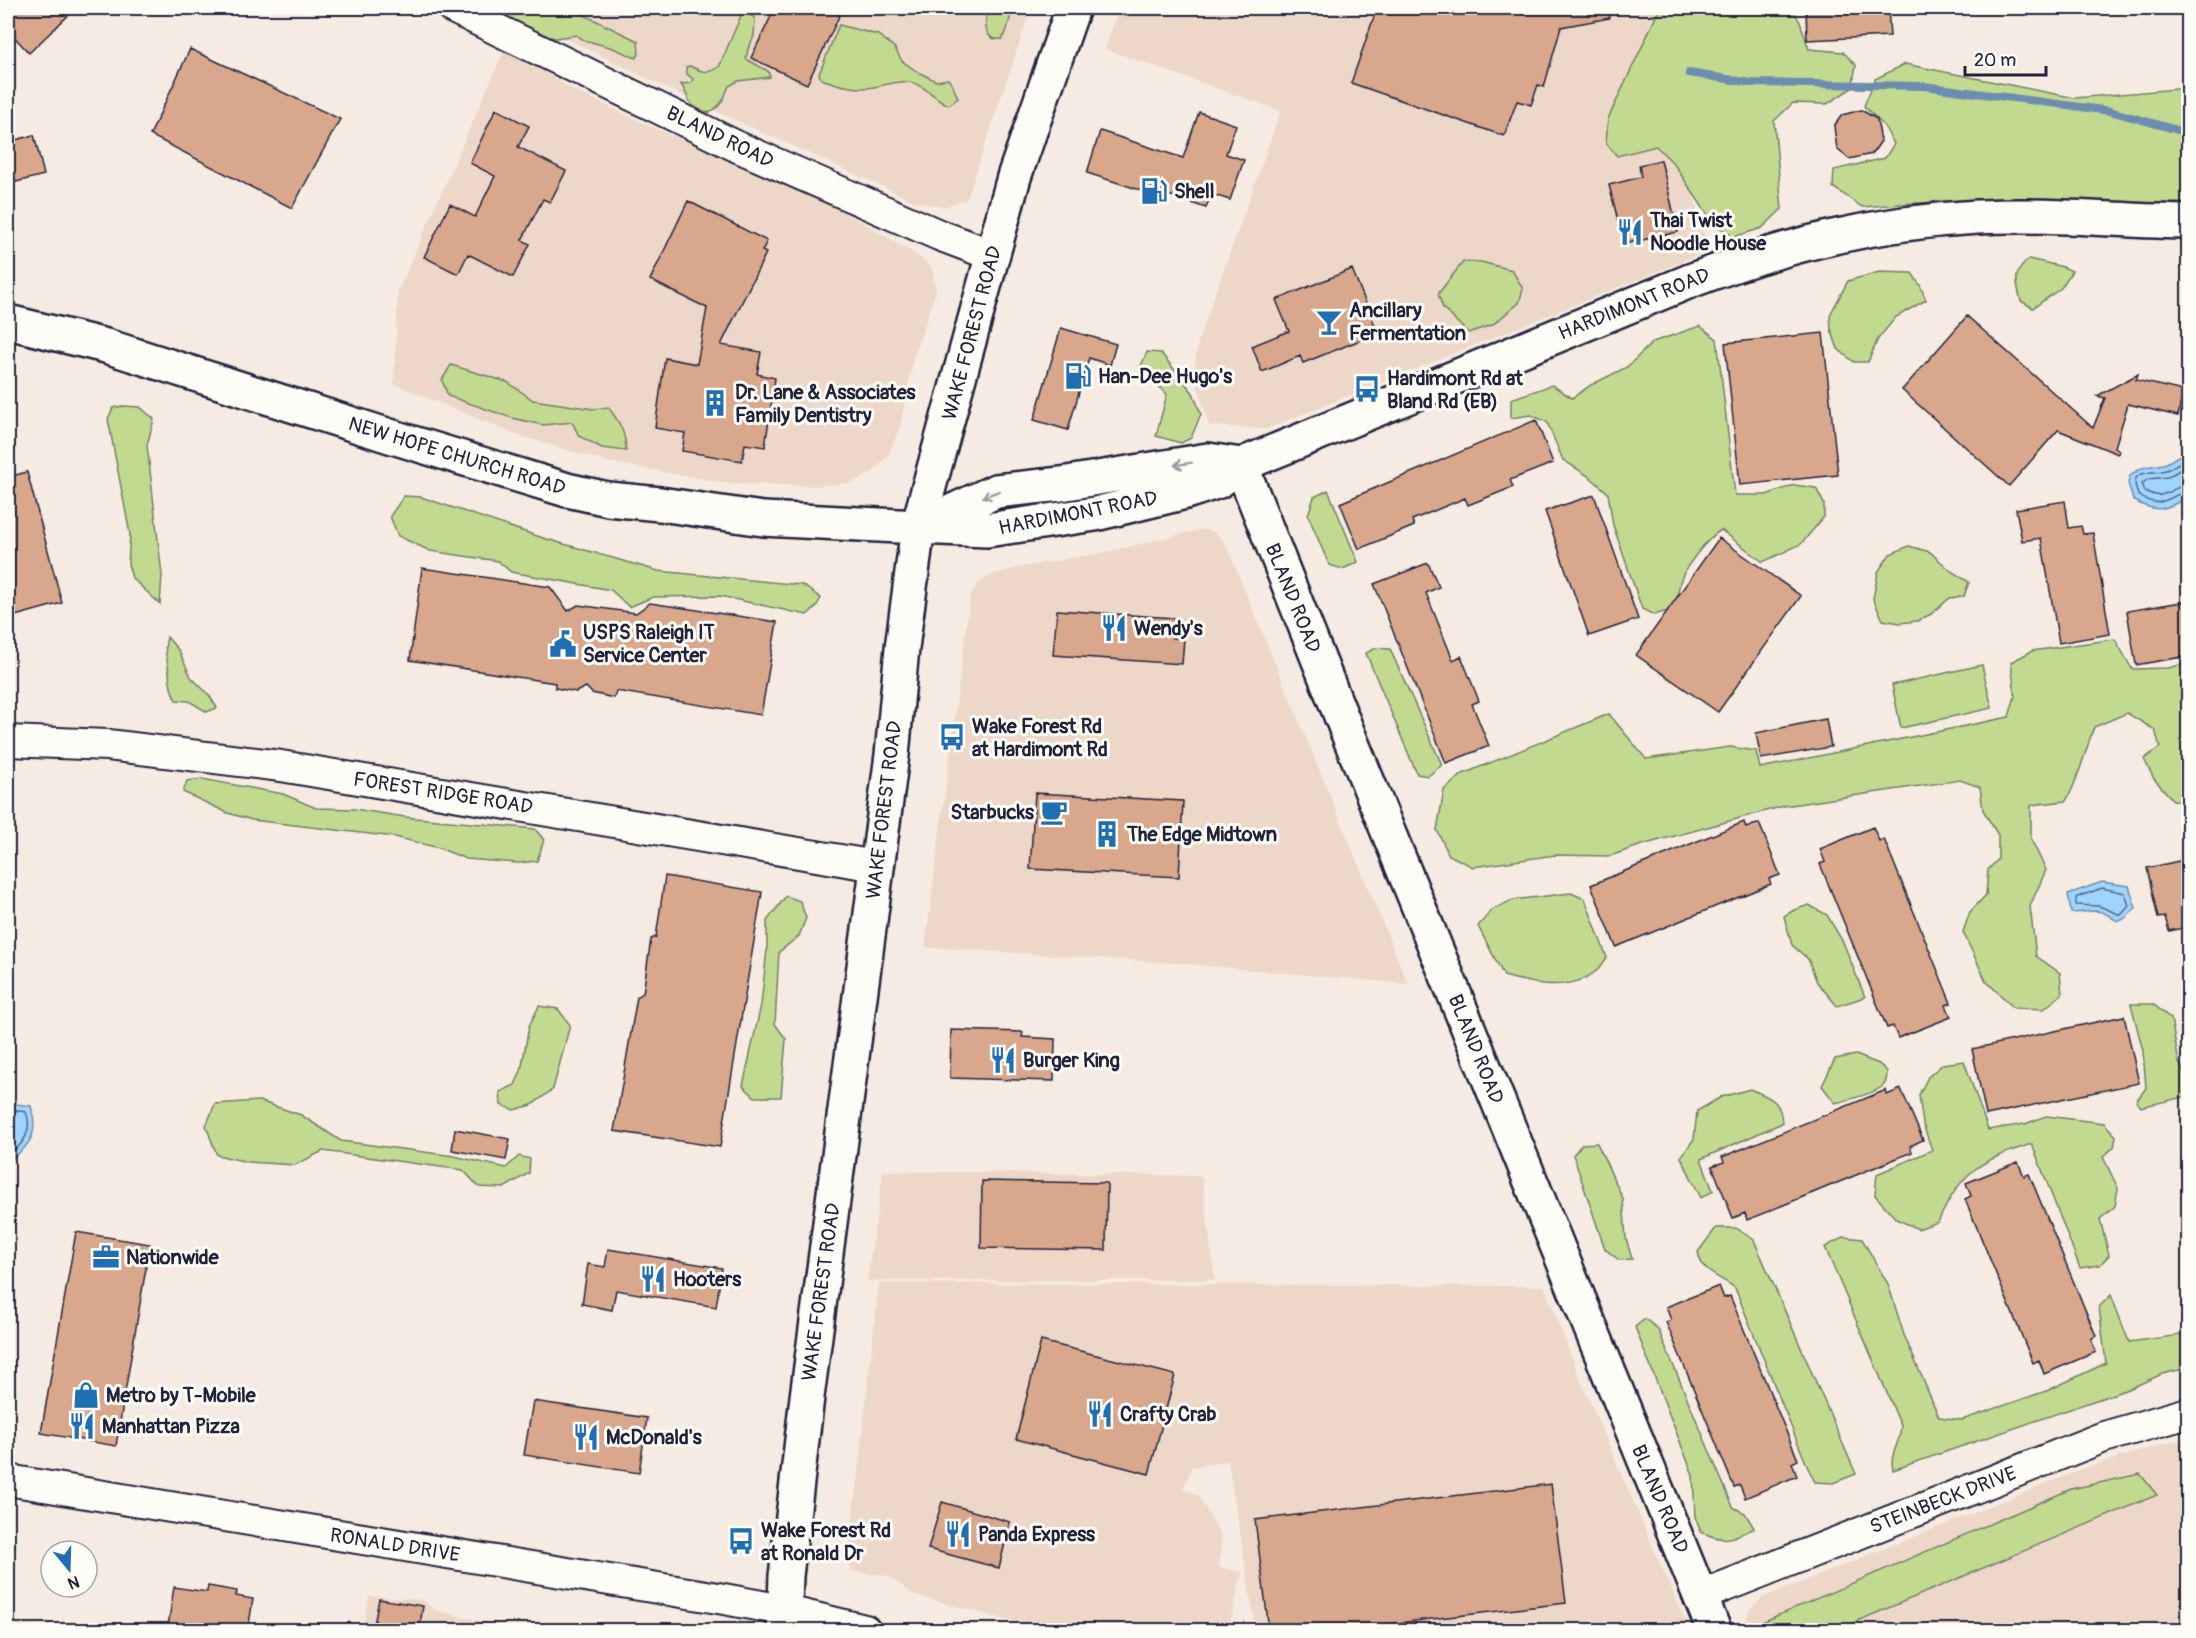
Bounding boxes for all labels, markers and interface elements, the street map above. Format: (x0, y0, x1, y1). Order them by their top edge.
scale bar (1965, 39, 2046, 77)
text: 20 m (1974, 49, 2016, 72)
street label: BLAND ROAD (662, 100, 778, 174)
fuel station icon: Shell (1139, 176, 1169, 206)
place label: Shell (1174, 179, 1214, 204)
place label: Thai Twist Noodle House (1649, 208, 1767, 256)
restaurant icon: Thai Twist Noodle House (1615, 217, 1645, 247)
street label: WAKE FOREST ROAD (937, 243, 1007, 423)
street label: HARDIMONT ROAD (1555, 262, 1713, 346)
place label: Ancillary Fermentation (1349, 298, 1466, 346)
bar icon: Ancillary Fermentation (1314, 307, 1344, 337)
fuel station icon: Han-Dee Hugo's (1063, 361, 1093, 391)
place label: Han-Dee Hugo's (1098, 364, 1232, 389)
place label: Hardimont Rd at Bland Rd (EB) (1387, 366, 1524, 414)
bus stop icon: Hardimont Rd at Bland Rd (EB) (1352, 374, 1382, 404)
place label: Dr. Lane & Associates Family Dentistry (735, 380, 915, 428)
building icon: Dr. Lane & Associates Family Dentistry (700, 388, 730, 418)
street label: NEW HOPE CHURCH ROAD (346, 411, 568, 501)
one-way arrow (1174, 458, 1194, 469)
street label: HARDIMONT ROAD (996, 485, 1160, 541)
one-way arrow (983, 490, 1001, 501)
street label: BLAND ROAD (1260, 540, 1326, 656)
restaurant icon: Wendy's (1099, 613, 1129, 643)
place label: Wendy's (1134, 616, 1203, 641)
place label: USPS Raleigh IT Service Center (583, 620, 715, 668)
public building icon: USPS Raleigh IT Service Center (548, 629, 578, 659)
place label: Wake Forest Rd at Hardimont Rd (972, 714, 1108, 762)
street label: WAKE FOREST ROAD (861, 720, 907, 900)
bus stop icon: Wake Forest Rd at Hardimont Rd (937, 722, 967, 752)
street label: FOREST RIDGE ROAD (351, 766, 535, 820)
cafe icon: Starbucks (1039, 797, 1069, 827)
place label: Starbucks (951, 800, 1034, 825)
building icon: The Edge Midtown (1092, 819, 1122, 849)
place label: The Edge Midtown (1126, 822, 1277, 847)
street label: BLAND ROAD (1443, 991, 1509, 1107)
restaurant icon: Burger King (988, 1045, 1018, 1075)
place label: Burger King (1023, 1048, 1120, 1073)
street label: WAKE FOREST ROAD (796, 1201, 846, 1383)
office icon: Nationwide (91, 1242, 121, 1272)
place label: Nationwide (126, 1245, 220, 1270)
restaurant icon: Hooters (638, 1264, 668, 1294)
place label: Hooters (673, 1267, 741, 1292)
shop icon: Metro by T-Mobile (71, 1380, 101, 1410)
place label: Metro by T-Mobile (106, 1383, 257, 1408)
restaurant icon: Crafty Crab (1085, 1399, 1115, 1429)
place label: Crafty Crab (1120, 1402, 1217, 1427)
restaurant icon: Manhattan Pizza (67, 1411, 97, 1441)
place label: Manhattan Pizza (102, 1414, 240, 1439)
restaurant icon: McDonald's (571, 1422, 601, 1452)
place label: McDonald's (606, 1425, 702, 1450)
street label: BLAND ROAD (1626, 1441, 1694, 1557)
street label: STEINBECK DRIVE (1866, 1461, 2020, 1539)
place label: Wake Forest Rd at Ronald Dr (761, 1518, 891, 1566)
restaurant icon: Panda Express (943, 1519, 973, 1549)
street label: RONALD DRIVE (328, 1522, 462, 1568)
place label: Panda Express (978, 1522, 1095, 1547)
bus stop icon: Wake Forest Rd at Ronald Dr (726, 1526, 756, 1556)
north arrow (39, 1539, 99, 1599)
text: N (65, 1571, 82, 1594)

